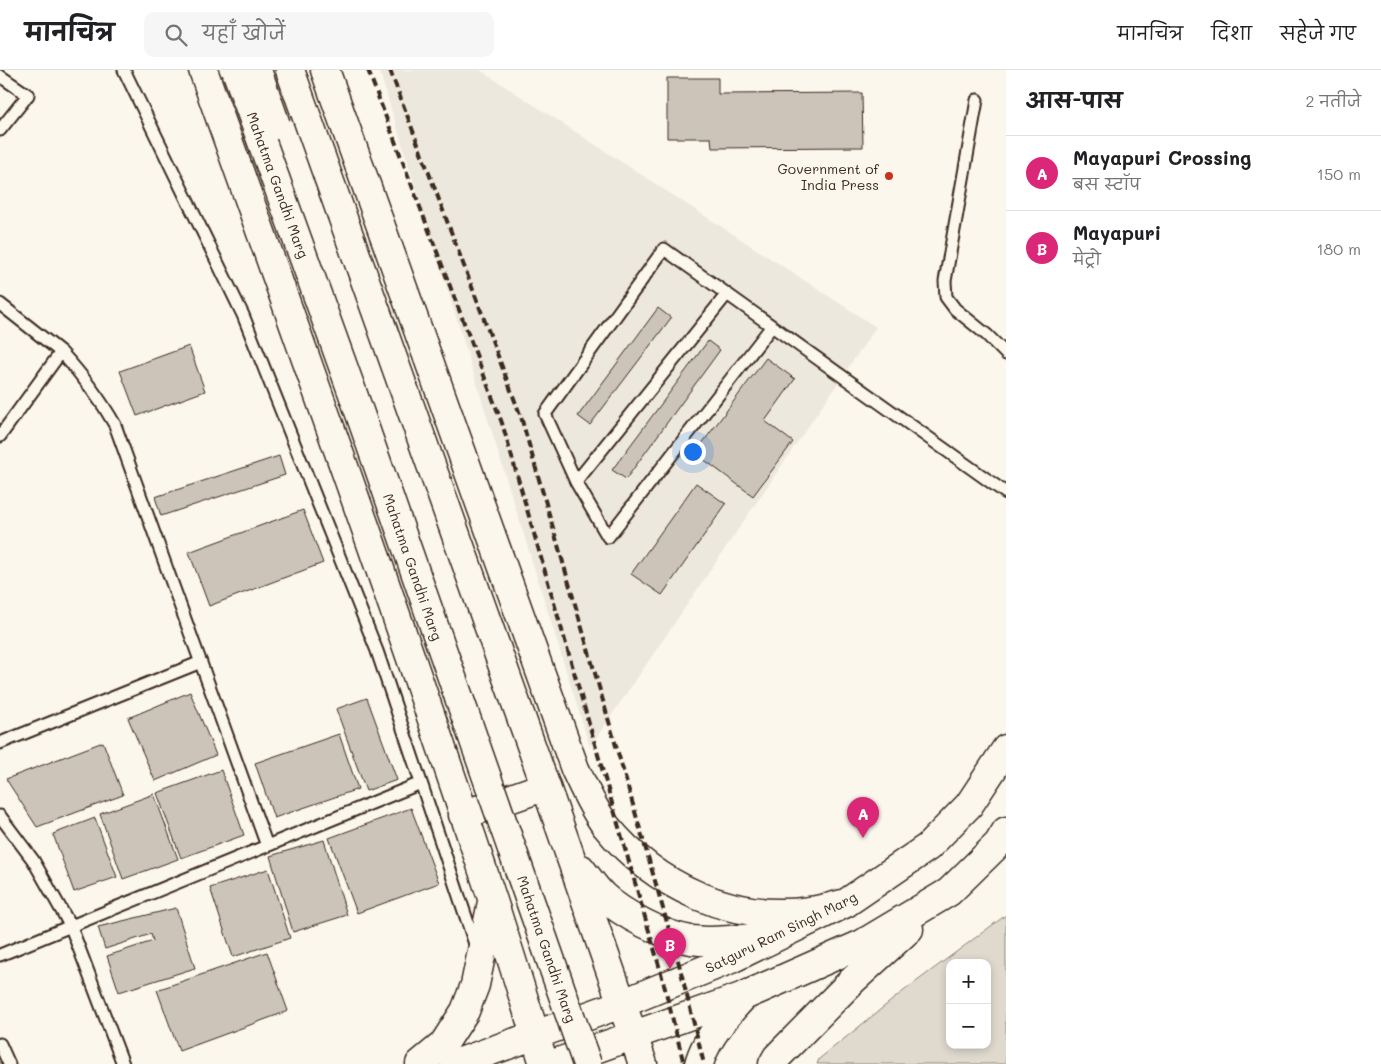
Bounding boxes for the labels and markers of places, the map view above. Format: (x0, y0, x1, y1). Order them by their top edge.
place label: Government of India Press (778, 159, 880, 194)
marker: Government of India Press (883, 170, 895, 182)
pin: A (847, 797, 879, 838)
pin: B (654, 928, 686, 969)

